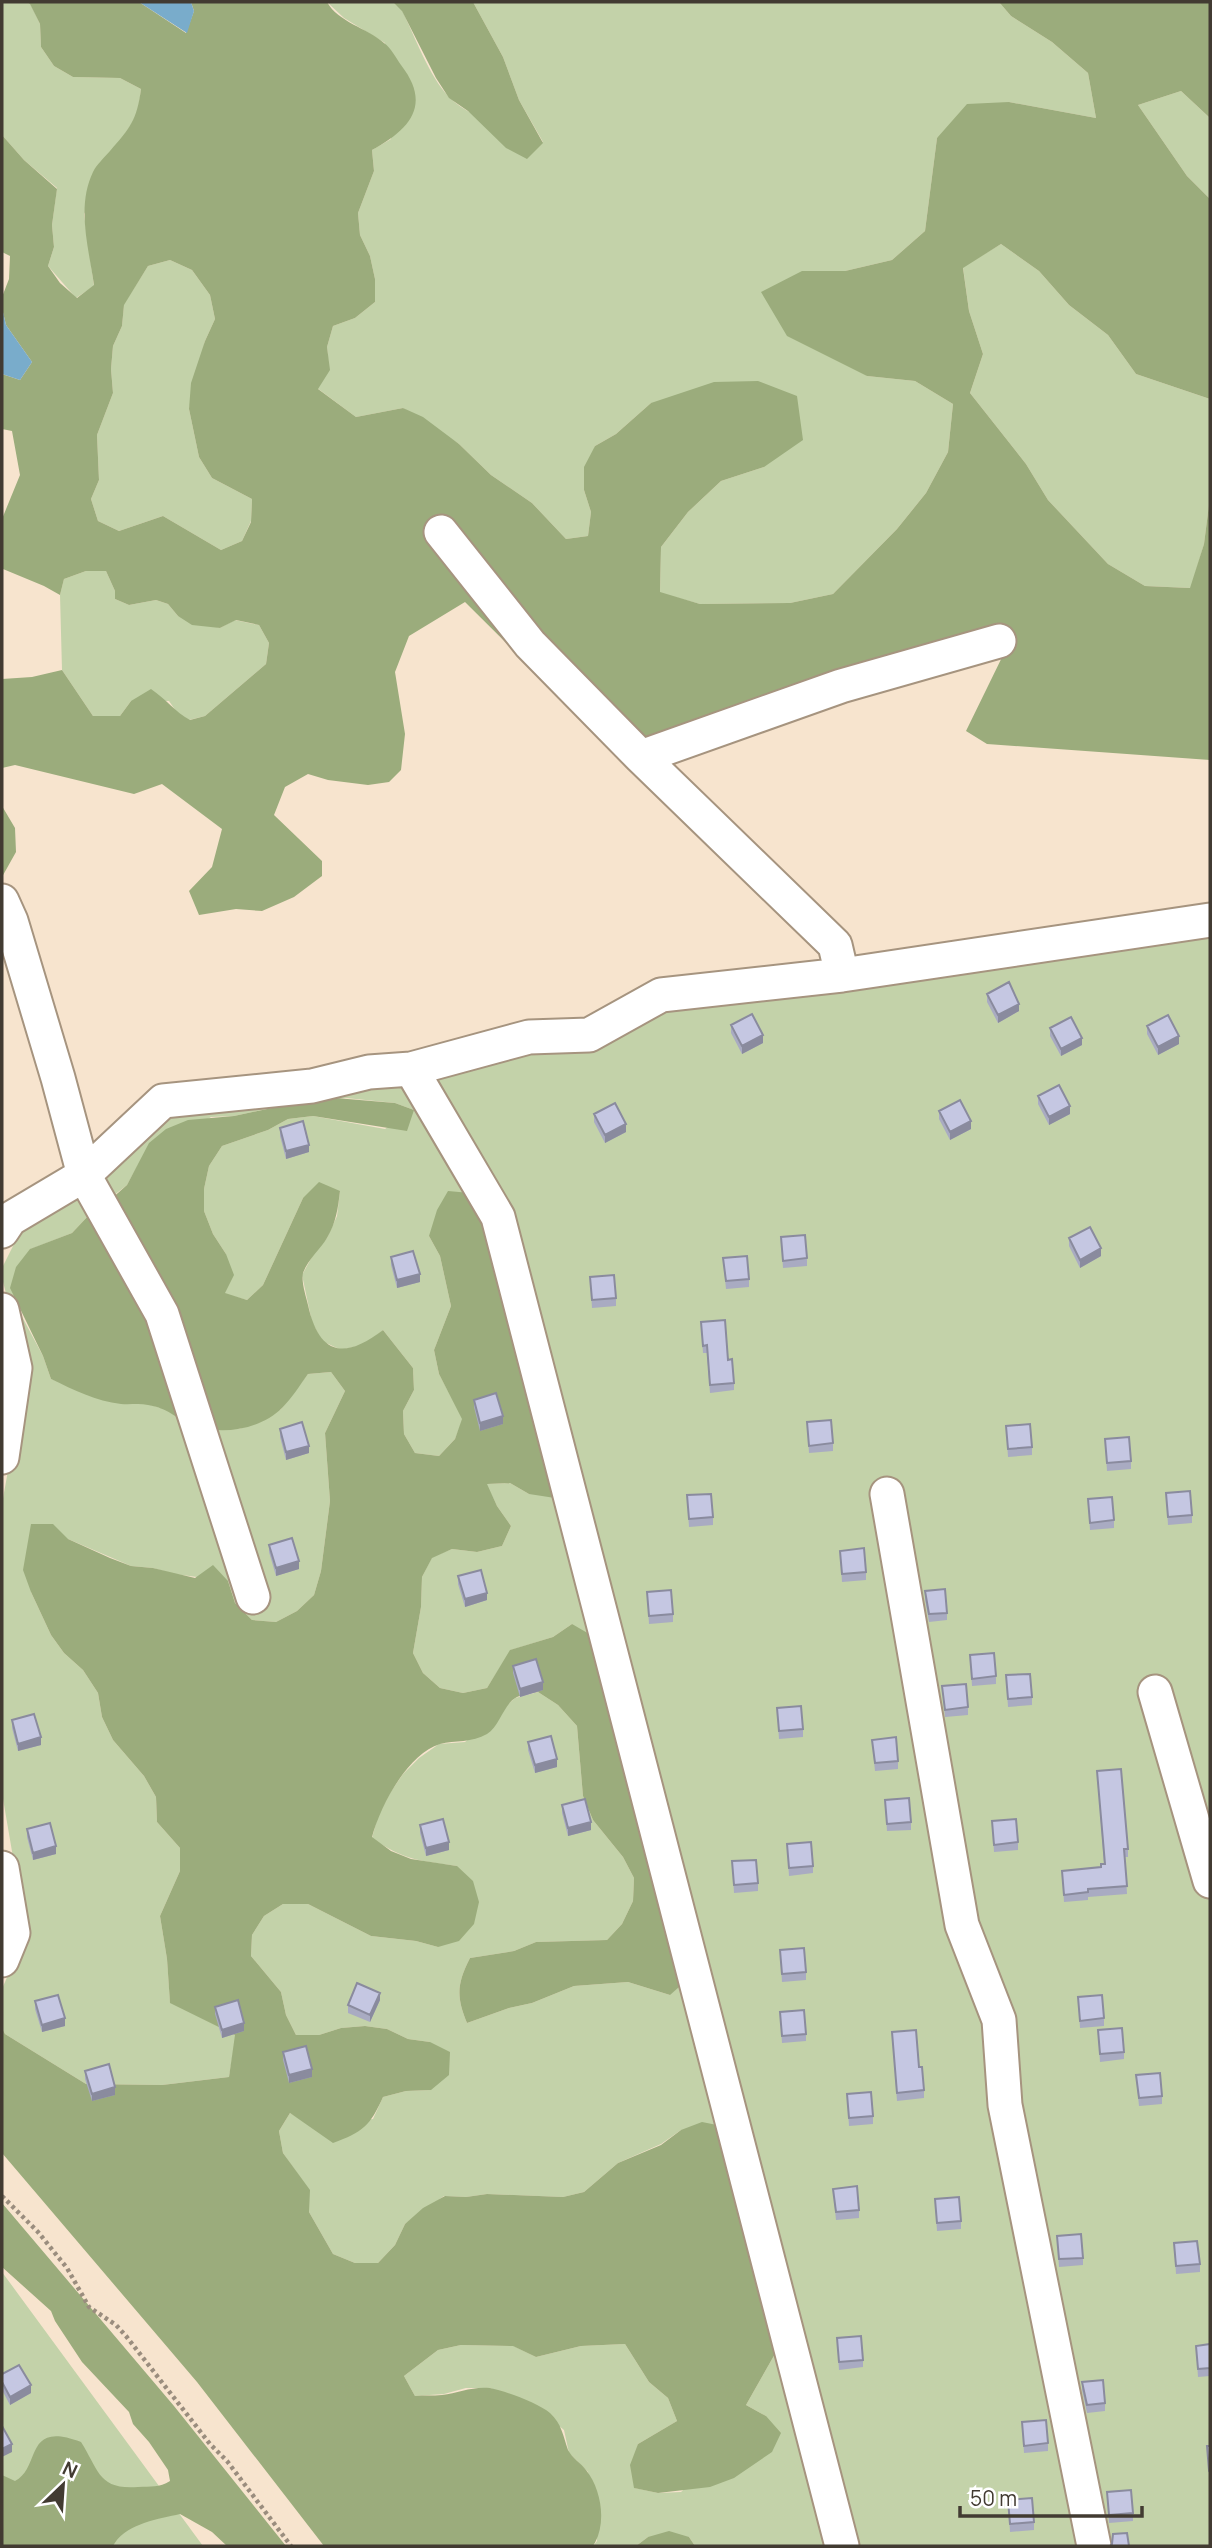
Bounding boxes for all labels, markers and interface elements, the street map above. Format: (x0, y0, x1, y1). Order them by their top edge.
north arrow (28, 2450, 98, 2520)
text: N (59, 2455, 82, 2484)
scale bar (960, 2474, 1142, 2518)
text: 50 m (970, 2484, 1017, 2512)

